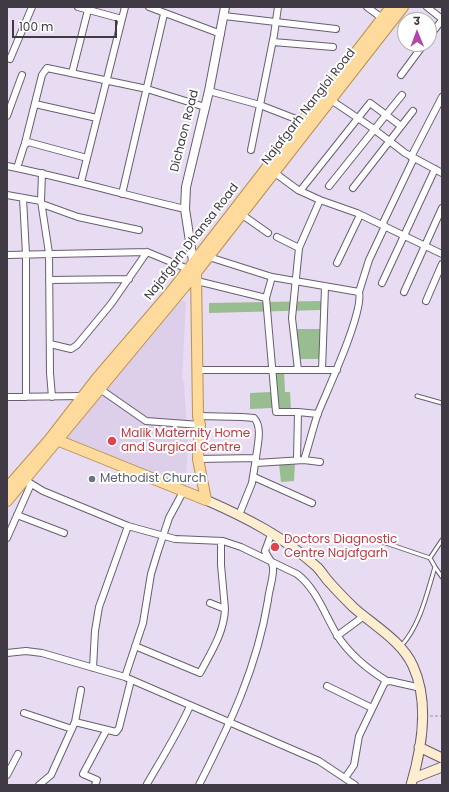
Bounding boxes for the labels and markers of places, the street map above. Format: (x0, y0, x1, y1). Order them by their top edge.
place label: Malik Maternity Home and Surgical Centre (121, 427, 250, 455)
marker: Malik Maternity Home and Surgical Centre (106, 435, 118, 447)
place label: Methodist Church (100, 472, 206, 486)
marker: Methodist Church (87, 474, 97, 484)
place label: Doctors Diagnostic Centre Najafgarh (284, 533, 397, 561)
marker: Doctors Diagnostic Centre Najafgarh (269, 541, 281, 553)

